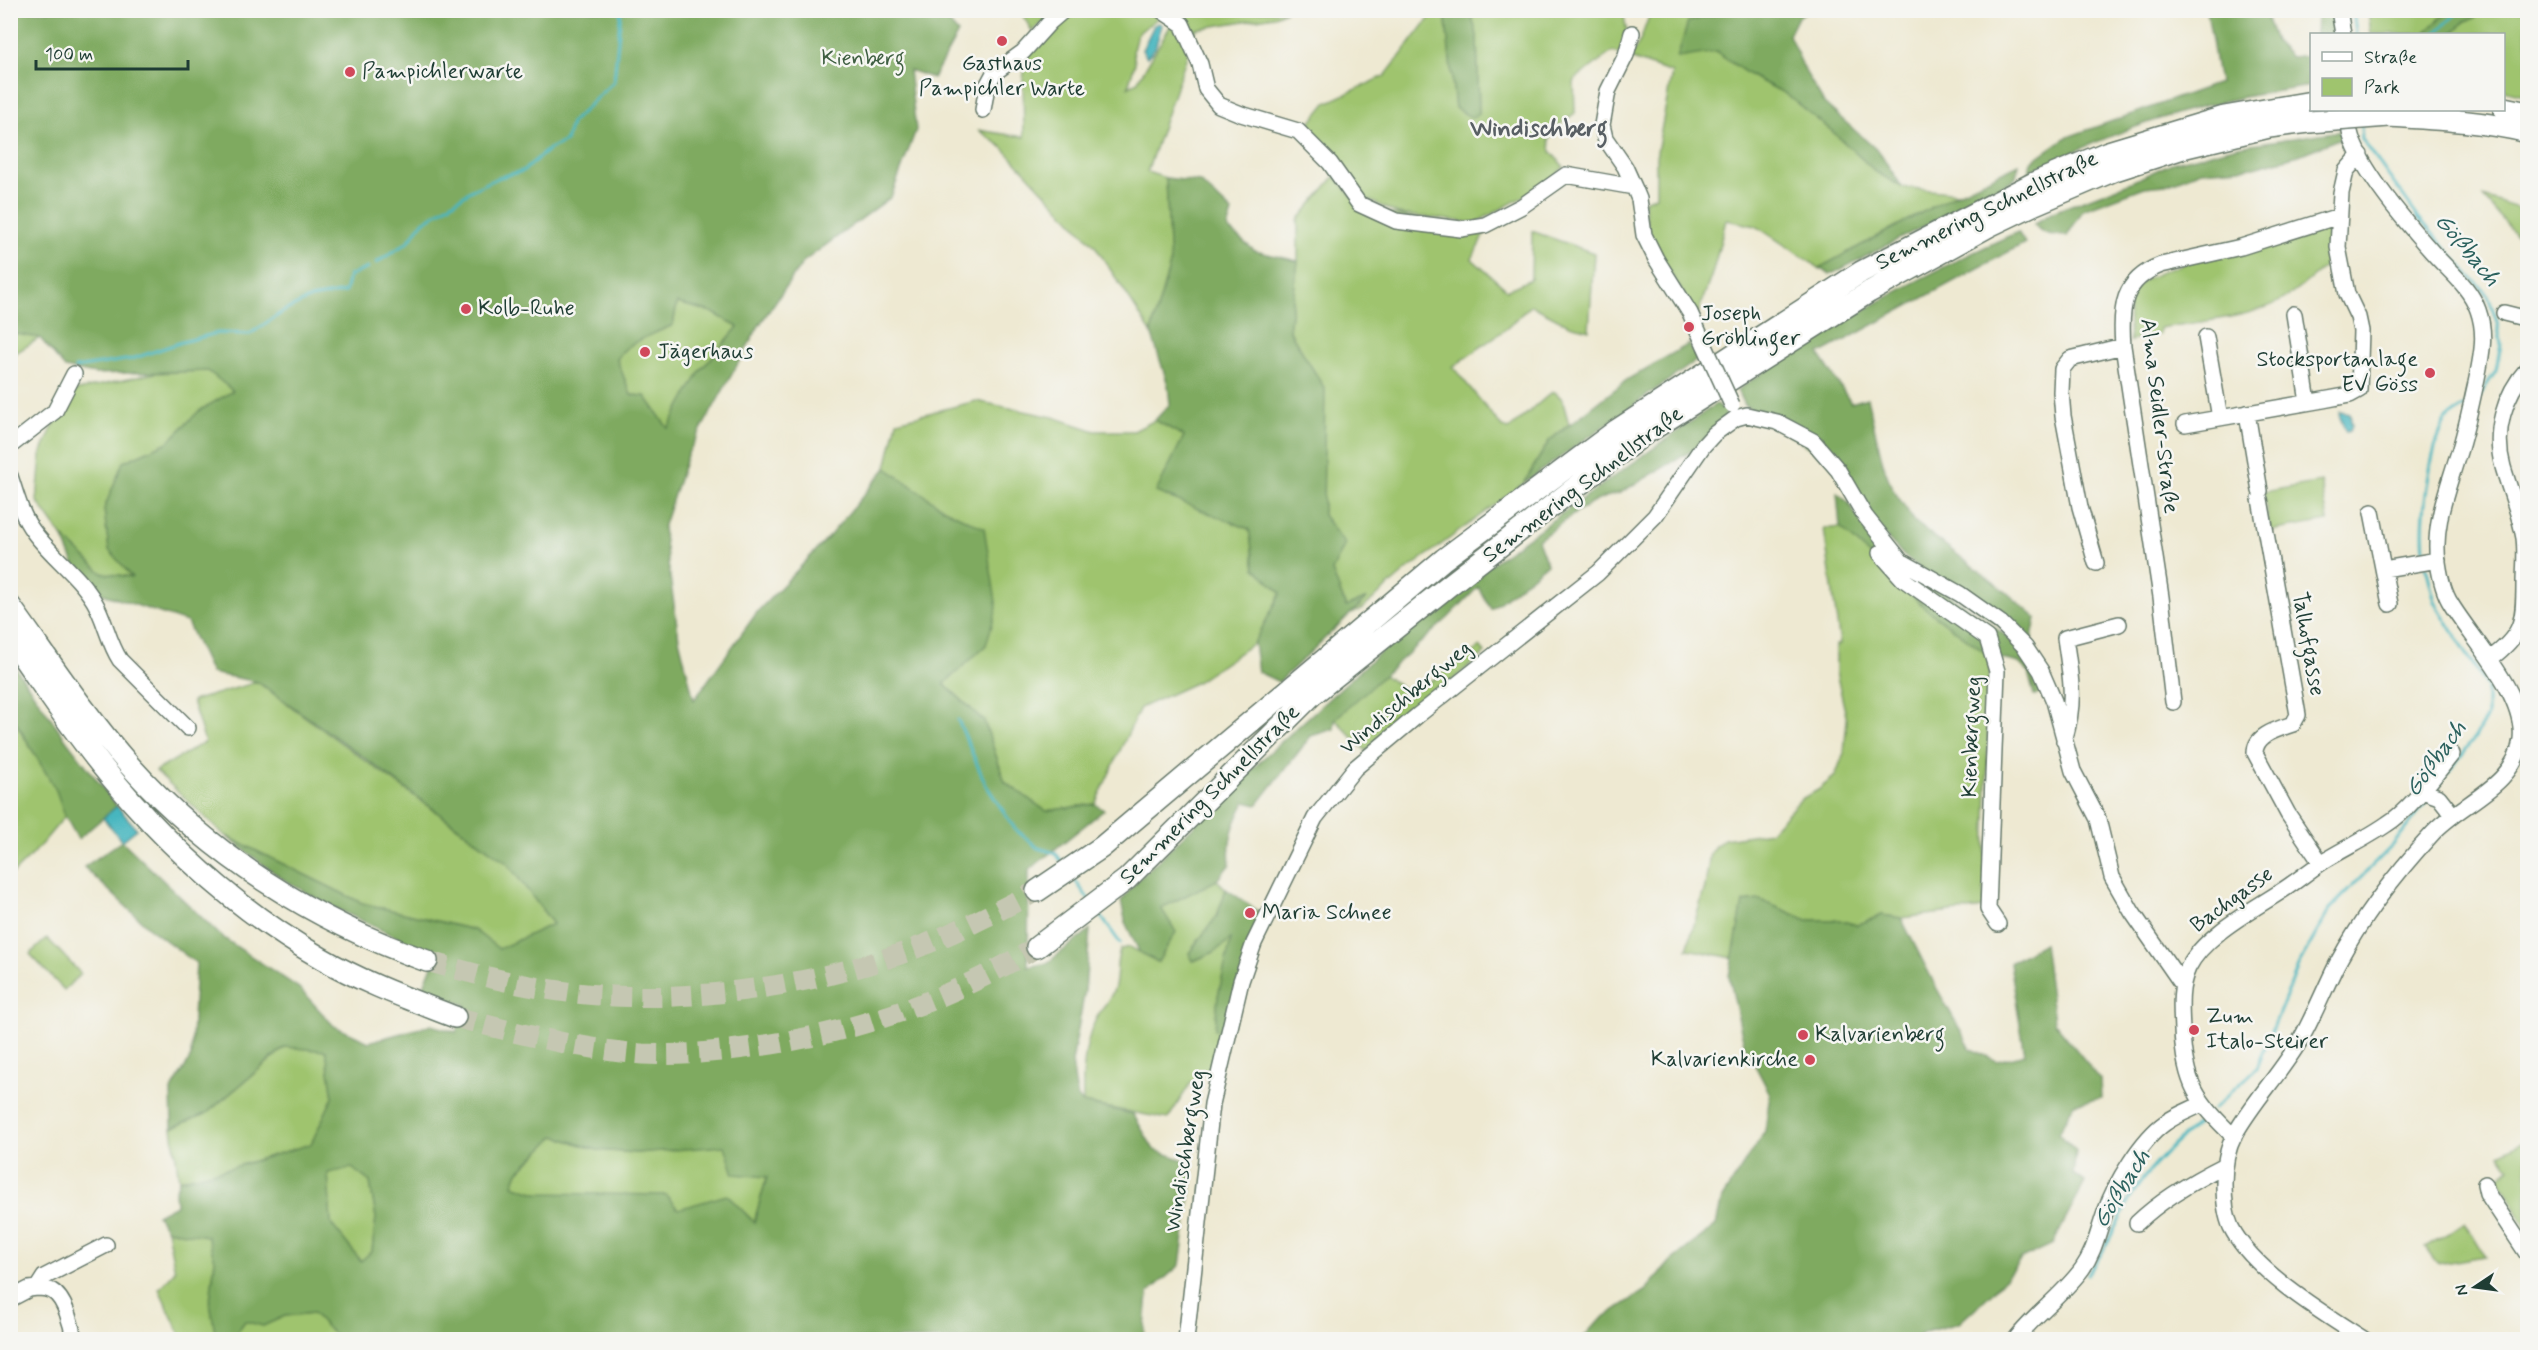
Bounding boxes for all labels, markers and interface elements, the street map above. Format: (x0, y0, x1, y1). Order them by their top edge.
scale bar (36, 33, 188, 71)
legend (2310, 33, 2505, 111)
marker: Gasthaus Pampichler Warte (995, 34, 1009, 48)
text: 100 m (45, 43, 93, 67)
park label: Kienberg (821, 45, 905, 76)
text: Straße (2364, 46, 2417, 70)
place label: Gasthaus Pampichler Warte (919, 50, 1085, 103)
place label: Pampichlerwarte (362, 58, 523, 86)
marker: Pampichlerwarte (343, 65, 357, 79)
text: Park (2364, 76, 2400, 100)
district label: Windischberg (1469, 114, 1608, 148)
street label: Semmering Schnellstraße (1871, 145, 2104, 280)
water label: Gößbach (2427, 207, 2507, 293)
place label: Kolb-Ruhe (478, 295, 575, 323)
place label: Joseph Gröblinger (1701, 300, 1801, 356)
marker: Kolb-Ruhe (459, 302, 473, 316)
street label: Alma Seidler-Straße (2133, 317, 2185, 515)
marker: Joseph Gröblinger (1682, 320, 1696, 334)
place label: Jägerhaus (657, 338, 754, 367)
marker: Jägerhaus (638, 345, 652, 359)
place label: Stocksportanlage EV Göss (2256, 346, 2418, 399)
marker: Stocksportanlage EV Göss (2423, 366, 2437, 380)
street label: Semmering Schnellstraße (1477, 400, 1691, 572)
street label: Talhofgasse (2282, 590, 2331, 699)
street label: Windischbergweg (1334, 635, 1480, 764)
street label: Kienbergweg (1956, 676, 1991, 798)
street label: Semmering Schnellstraße (1114, 699, 1308, 893)
water label: Gößbach (2398, 715, 2474, 803)
street label: Bachgasse (2185, 860, 2280, 940)
place label: Maria Schnee (1262, 899, 1392, 927)
marker: Maria Schnee (1243, 906, 1257, 920)
place label: Zum Italo-Steirer (2206, 1003, 2329, 1056)
place label: Kalvarienberg (1815, 1021, 1945, 1052)
marker: Zum Italo-Steirer (2187, 1023, 2201, 1037)
marker: Kalvarienberg (1796, 1028, 1810, 1042)
place label: Kalvarienkirche (1651, 1046, 1798, 1074)
marker: Kalvarienkirche (1803, 1053, 1817, 1067)
street label: Windischbergweg (1159, 1068, 1216, 1235)
water label: Gößbach (2086, 1144, 2158, 1234)
north arrow (2445, 1257, 2505, 1317)
text: N (2450, 1282, 2473, 1298)

